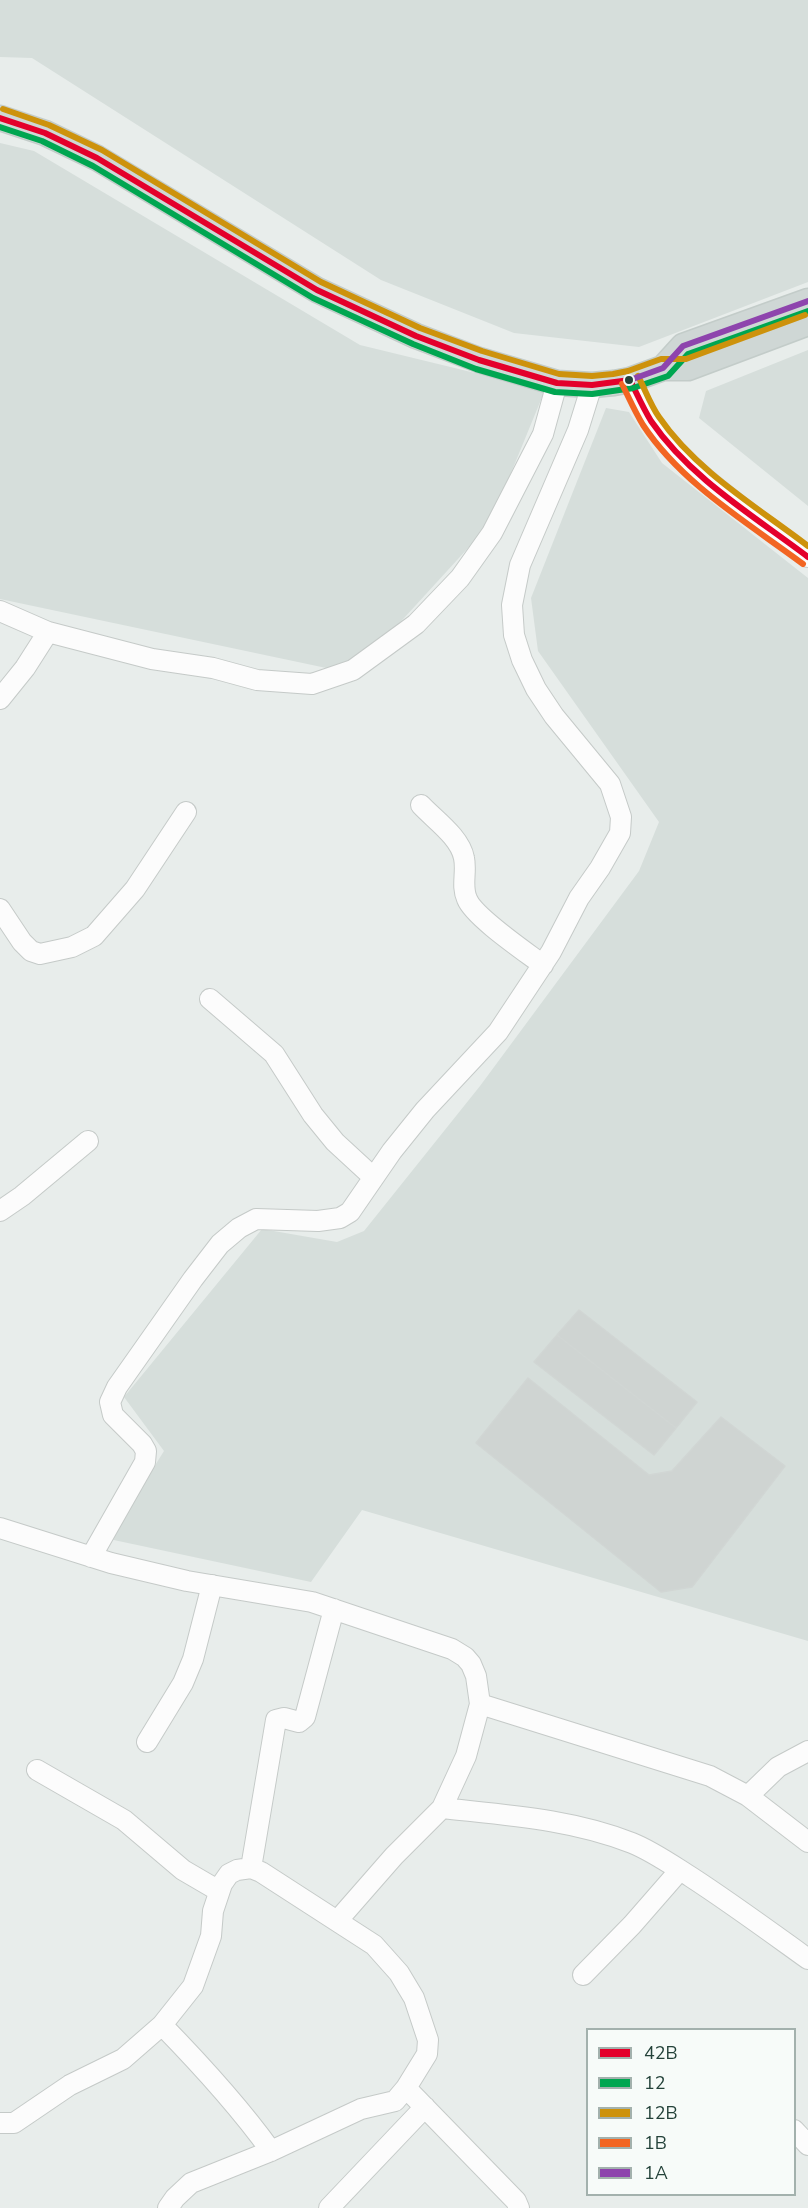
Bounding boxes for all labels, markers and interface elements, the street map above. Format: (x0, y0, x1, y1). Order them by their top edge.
unlabelled marker (623, 374, 635, 386)
legend (586, 2028, 796, 2196)
text: 42B (644, 2041, 678, 2065)
text: 12 (644, 2071, 666, 2095)
text: 12B (644, 2101, 678, 2125)
text: 1B (644, 2131, 667, 2155)
text: 1A (644, 2161, 668, 2185)

